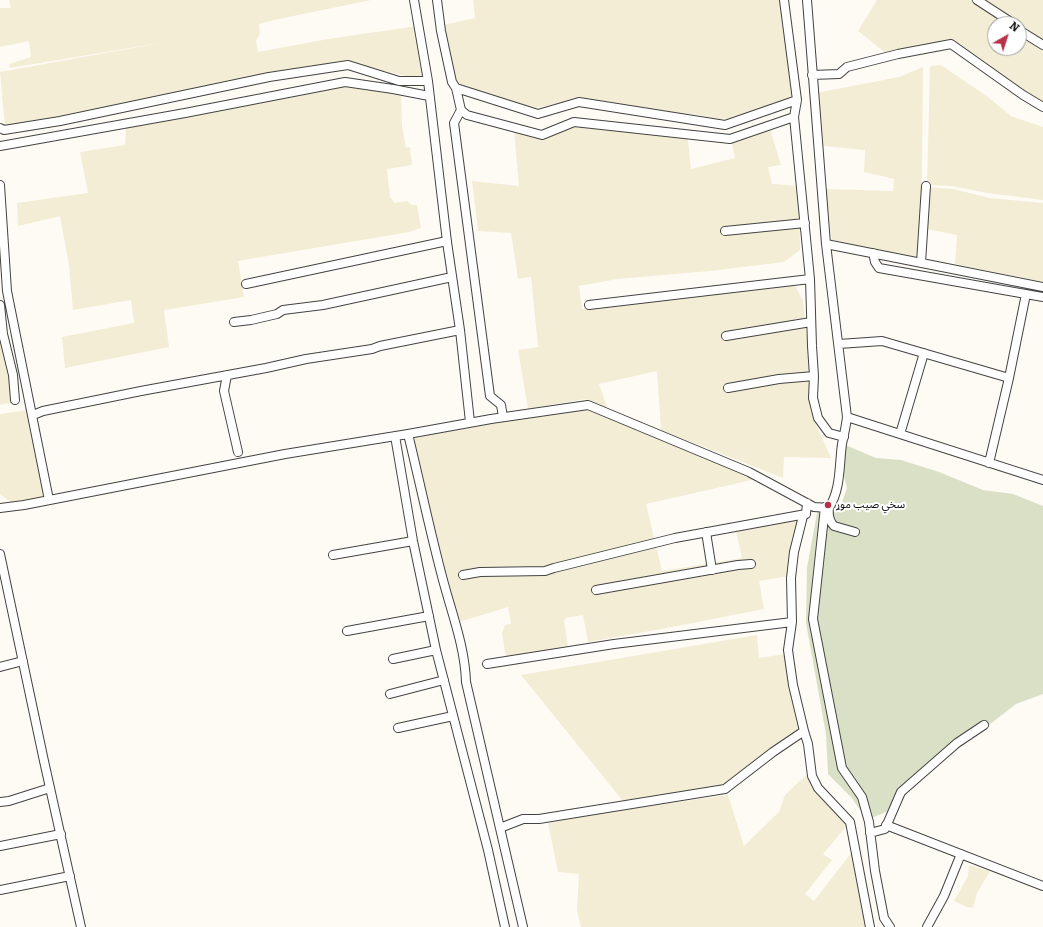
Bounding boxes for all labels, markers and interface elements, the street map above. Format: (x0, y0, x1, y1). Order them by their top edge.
north arrow (987, 16, 1027, 56)
text: N (1007, 19, 1022, 35)
place label: سخي صیب موړ (836, 498, 905, 512)
marker: سخي صیب موړ (823, 500, 833, 510)

